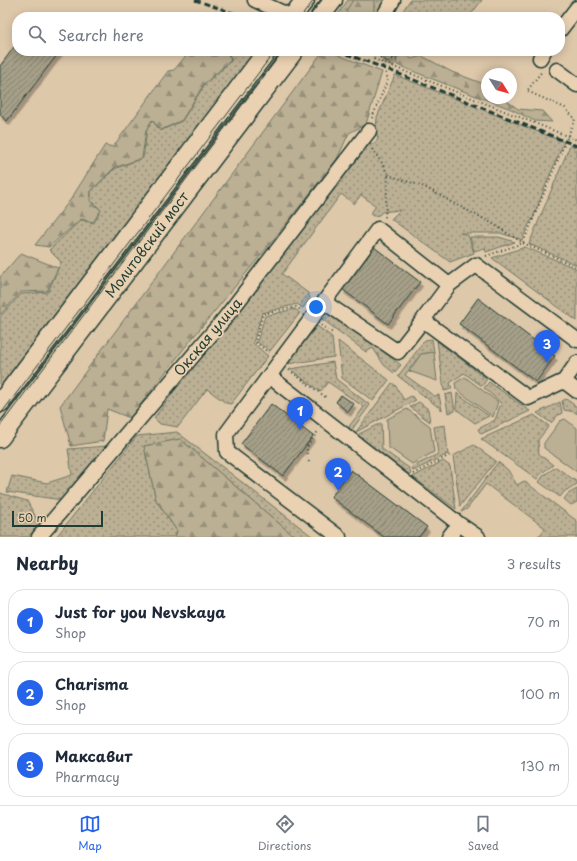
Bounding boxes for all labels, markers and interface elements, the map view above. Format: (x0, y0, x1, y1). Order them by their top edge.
search box (12, 12, 565, 56)
icon: search (26, 23, 48, 45)
text: Search here (58, 23, 144, 46)
north arrow (481, 68, 517, 104)
street label: Молитовский мост (100, 187, 194, 302)
street label: Окская улица (169, 293, 247, 380)
your location (306, 297, 326, 317)
pin: 3 (534, 330, 560, 363)
pin: 1 (287, 397, 313, 430)
pin: 2 (325, 458, 351, 491)
scale bar (12, 509, 103, 528)
text: 50 m (18, 509, 47, 526)
text: Nearby (16, 550, 78, 576)
text: 3 results (507, 554, 561, 573)
text: Just for you Nevskaya (55, 600, 226, 623)
text: 1 (27, 612, 33, 631)
text: 70 m (527, 612, 560, 631)
text: Shop (55, 623, 86, 642)
text: Charisma (55, 672, 129, 695)
text: 2 (25, 684, 35, 703)
text: 100 m (520, 684, 560, 703)
text: Shop (55, 695, 86, 714)
text: Максавит (55, 744, 132, 767)
text: 3 (26, 756, 34, 775)
text: 130 m (521, 756, 560, 775)
text: Pharmacy (55, 767, 120, 786)
tab: Map (78, 813, 102, 854)
tab: Directions (258, 813, 311, 854)
tab: Saved (468, 813, 499, 854)

